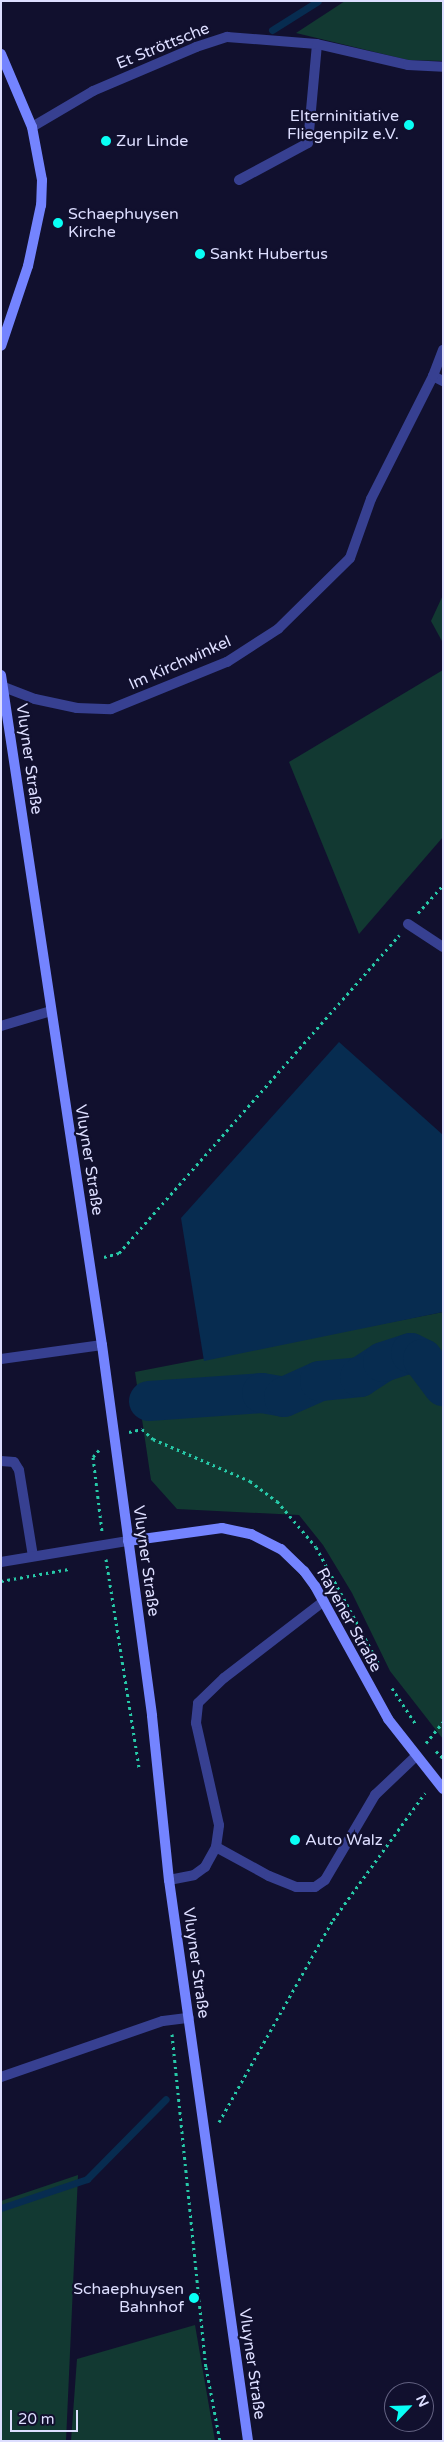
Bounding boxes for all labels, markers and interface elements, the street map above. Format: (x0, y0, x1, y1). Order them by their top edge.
street label: Et Ströttsche (114, 19, 212, 73)
place label: Elterninitiative Fliegenpilz e.V. (287, 106, 399, 144)
marker: Elterninitiative Fliegenpilz e.V. (403, 119, 415, 131)
place label: Zur Linde (116, 131, 188, 151)
marker: Zur Linde (100, 135, 112, 147)
place label: Schaephuysen Kirche (68, 204, 179, 242)
marker: Schaephuysen Kirche (52, 217, 64, 229)
place label: Sankt Hubertus (210, 244, 328, 264)
marker: Sankt Hubertus (194, 248, 206, 260)
street label: Im Kirchwinkel (126, 632, 234, 694)
street label: Vluyner Straße (12, 702, 46, 816)
street label: Vluyner Straße (71, 1103, 107, 1217)
street label: Vluyner Straße (129, 1504, 163, 1618)
street label: Rayener Straße (312, 1564, 386, 1676)
place label: Auto Walz (305, 1830, 383, 1850)
marker: Auto Walz (289, 1834, 301, 1846)
street label: Vluyner Straße (179, 1906, 213, 2020)
place label: Schaephuysen Bahnhof (73, 2279, 184, 2317)
marker: Schaephuysen Bahnhof (188, 2292, 200, 2304)
street label: Vluyner Straße (235, 2307, 269, 2421)
north arrow (384, 2382, 434, 2432)
text: N (412, 2393, 432, 2410)
scale bar (12, 2400, 80, 2432)
text: 20 m (18, 2410, 55, 2428)

